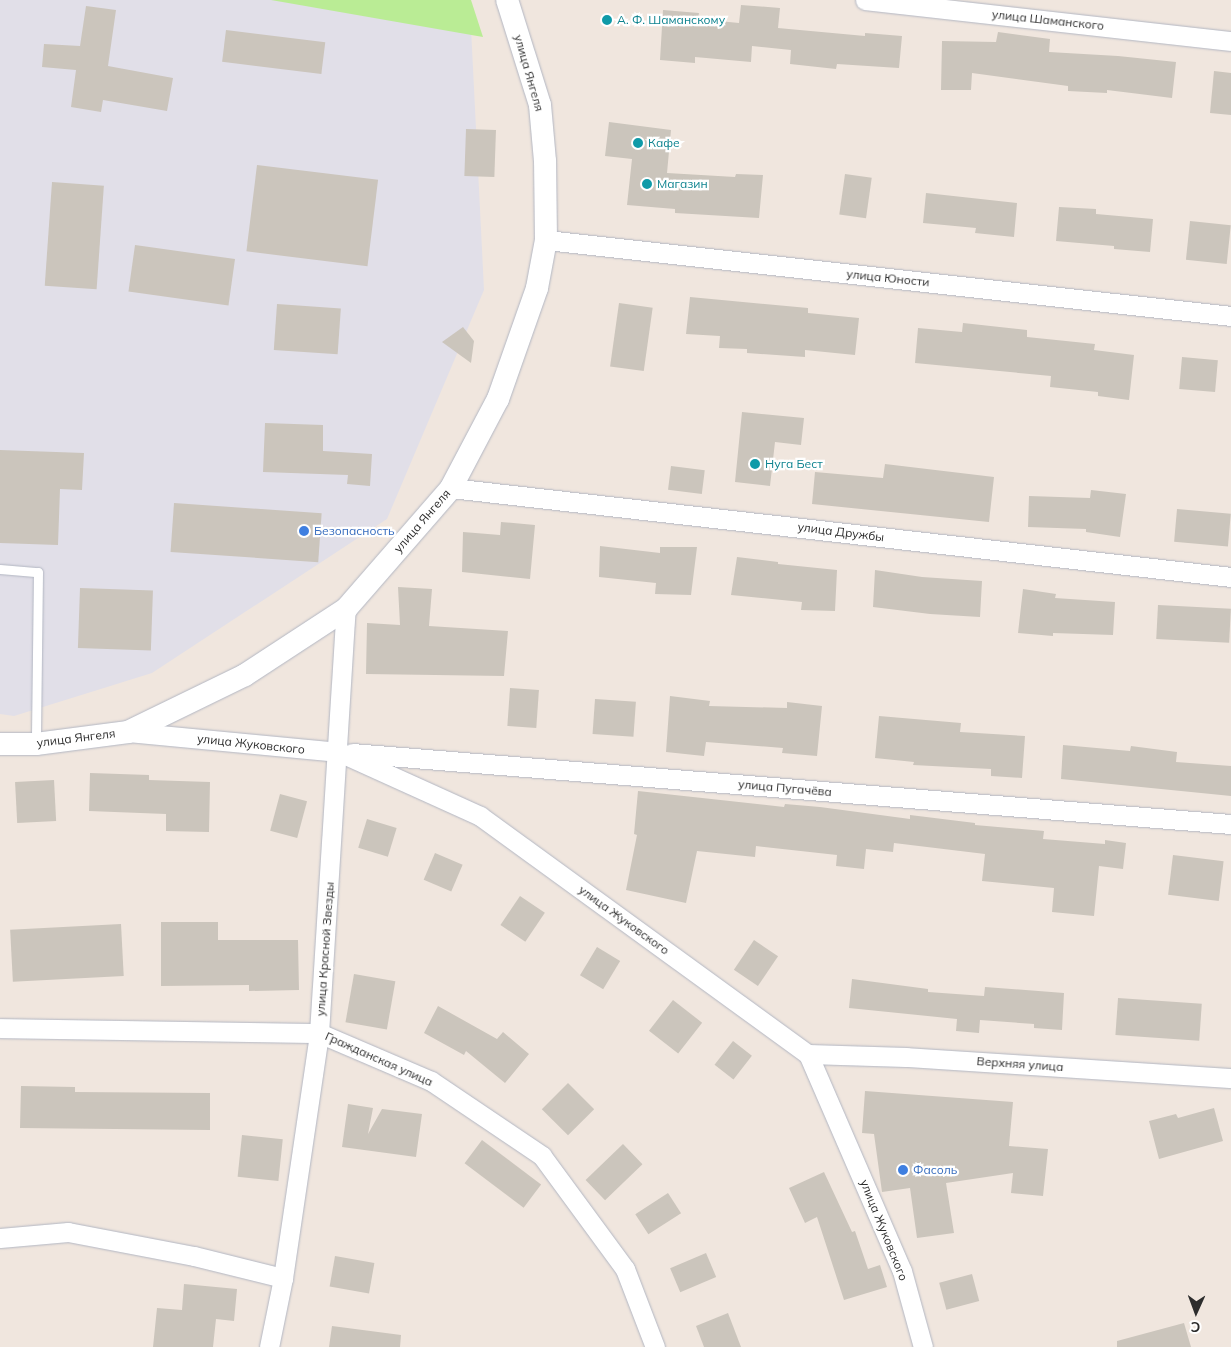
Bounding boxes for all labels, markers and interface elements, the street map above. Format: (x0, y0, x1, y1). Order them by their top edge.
street label: улица Шаманского (991, 7, 1105, 33)
place label: А. Ф. Шаманскому (617, 13, 725, 27)
marker: А. Ф. Шаманскому (601, 14, 613, 26)
street label: улица Янгеля (511, 33, 547, 113)
place label: Кафе (648, 136, 680, 150)
marker: Кафе (632, 137, 644, 149)
place label: Магазин (657, 177, 708, 191)
marker: Магазин (641, 178, 653, 190)
street label: улица Юности (846, 266, 930, 290)
place label: Нуга Бест (765, 457, 823, 471)
marker: Нуга Бест (749, 458, 761, 470)
street label: улица Янгеля (391, 486, 453, 556)
street label: улица Дружбы (797, 520, 885, 544)
place label: Безопасность (314, 524, 395, 538)
marker: Безопасность (298, 525, 310, 537)
street label: улица Янгеля (36, 726, 116, 750)
street label: улица Жуковского (196, 731, 306, 757)
street label: улица Пугачёва (738, 777, 832, 799)
street label: улица Красной Звезды (313, 881, 337, 1017)
street label: улица Жуковского (576, 882, 672, 958)
street label: Гражданская улица (323, 1029, 435, 1089)
street label: Верхняя улица (976, 1054, 1064, 1074)
place label: Фасоль (913, 1163, 957, 1177)
marker: Фасоль (897, 1164, 909, 1176)
street label: улица Жуковского (857, 1177, 911, 1283)
north arrow (1171, 1287, 1221, 1337)
text: С (1190, 1318, 1201, 1336)

